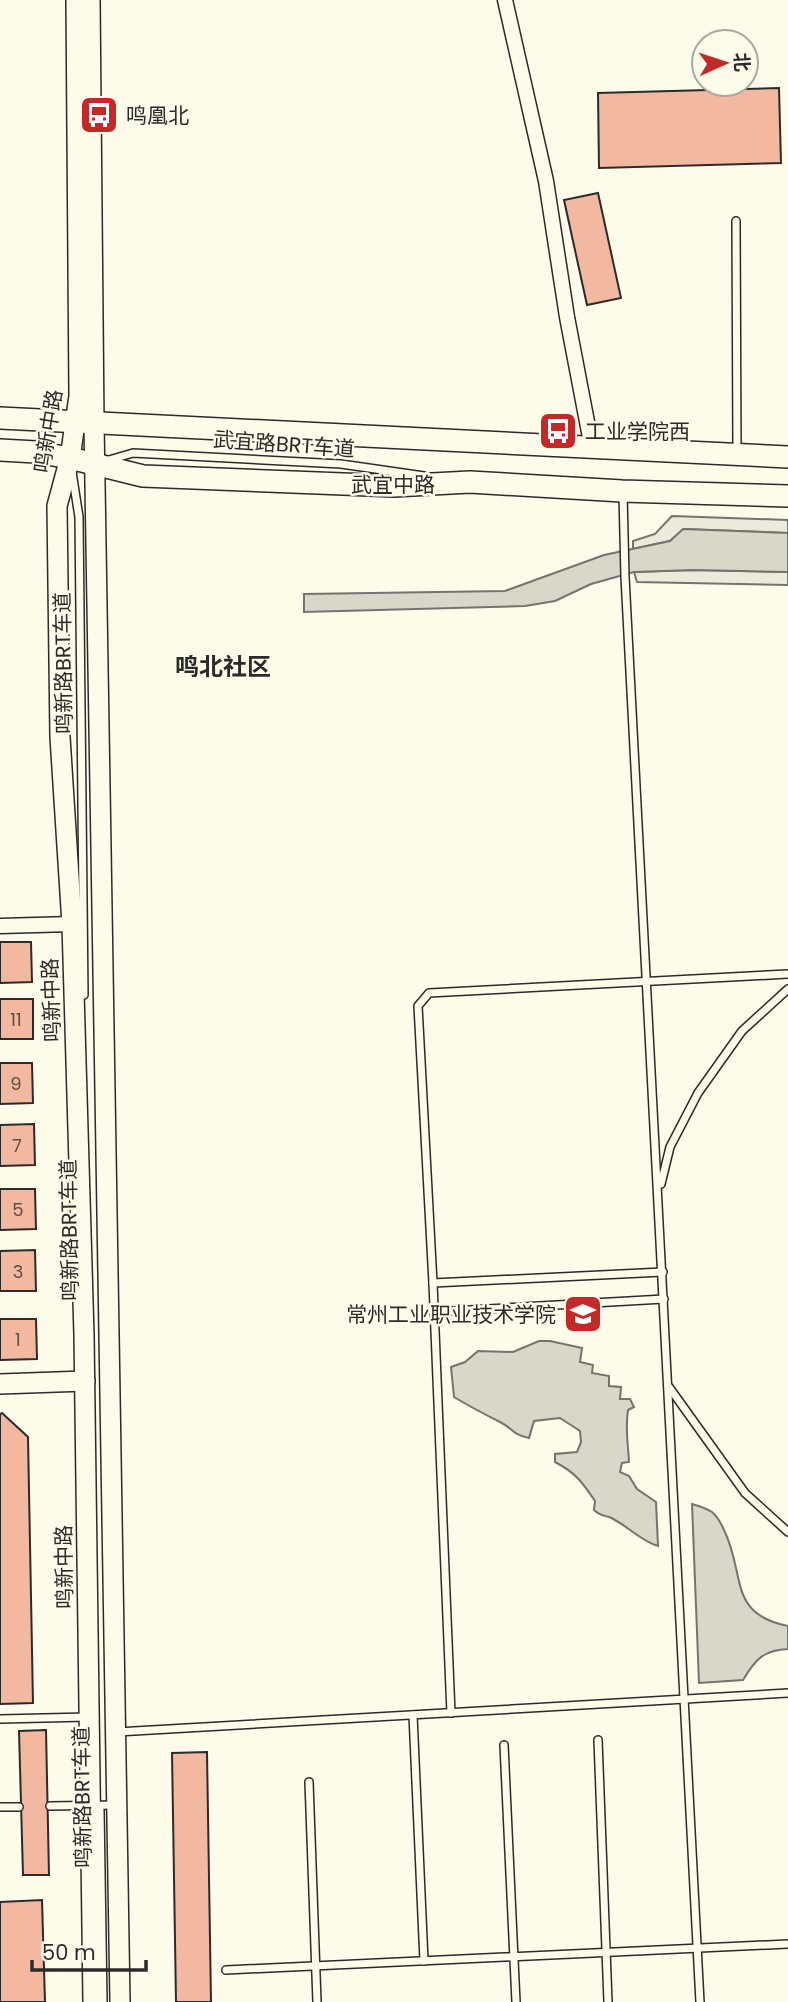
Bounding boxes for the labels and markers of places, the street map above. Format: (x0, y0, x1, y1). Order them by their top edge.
bus stop icon: 鸣凰北 (78, 94, 120, 136)
place label: 鸣凰北 (126, 101, 189, 130)
bus stop icon: 工业学院西 (537, 410, 579, 452)
place label: 工业学院西 (585, 417, 690, 446)
school or university icon: 常州工业职业技术学院 (562, 1293, 604, 1335)
place label: 常州工业职业技术学院 (346, 1300, 556, 1329)

